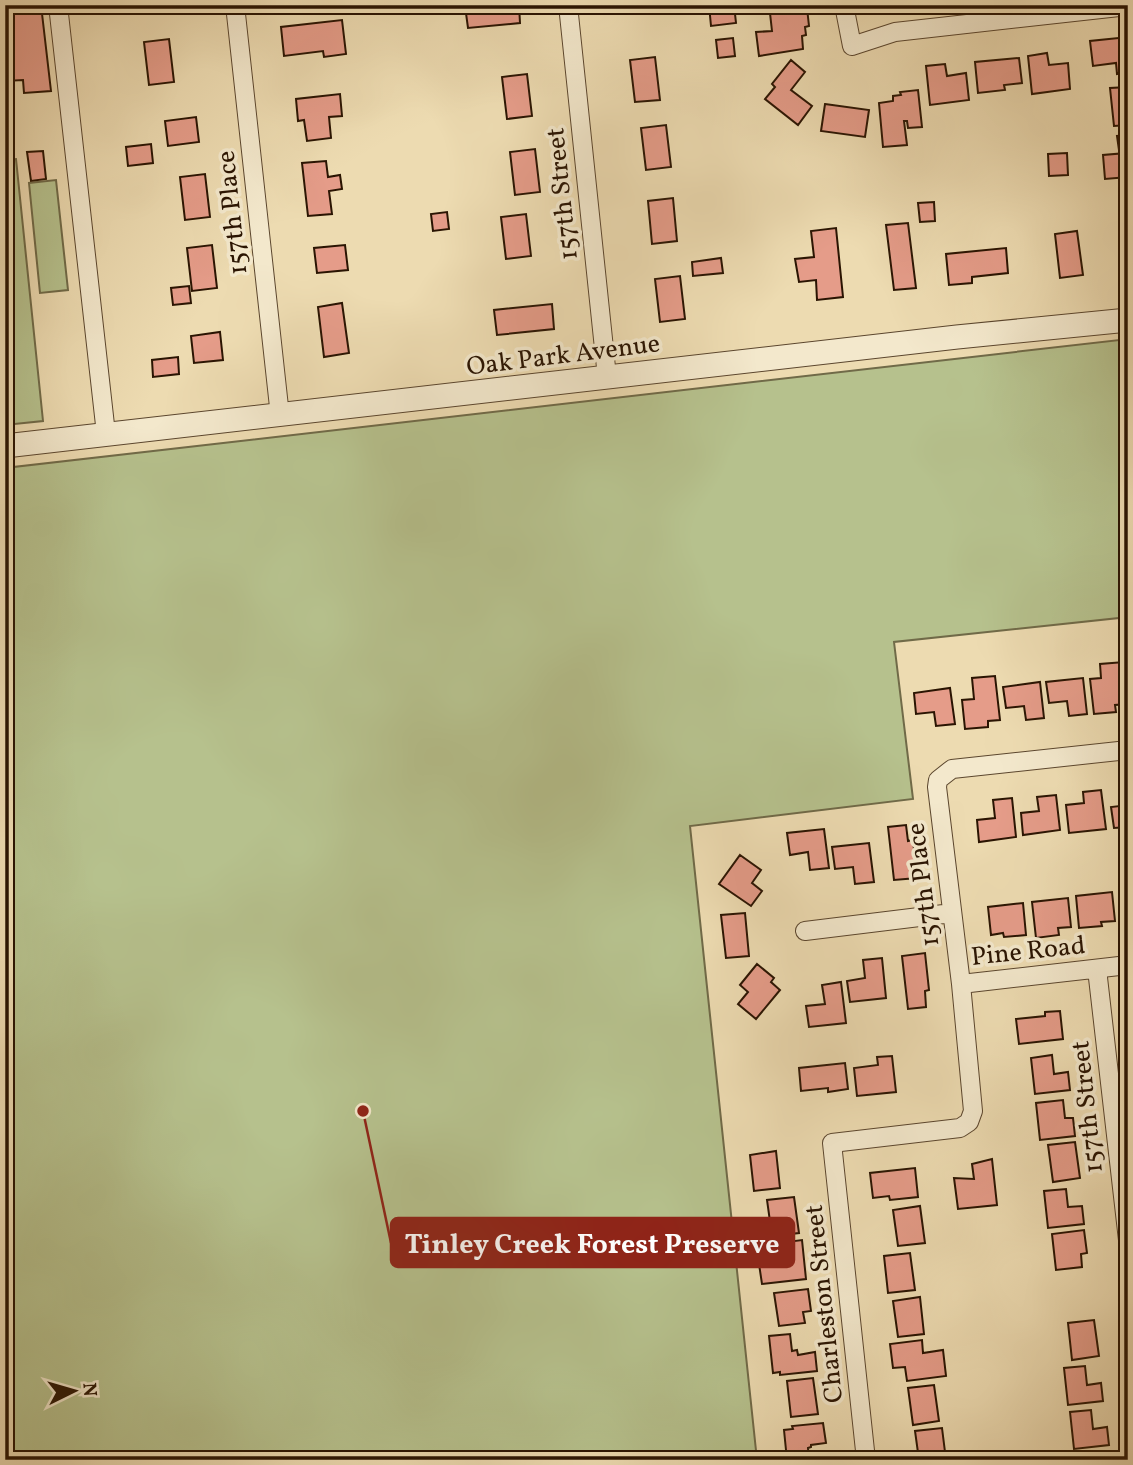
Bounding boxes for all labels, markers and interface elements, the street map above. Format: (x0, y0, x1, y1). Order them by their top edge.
street label: 157th Street (538, 126, 588, 262)
street label: 157th Place (209, 149, 257, 277)
street label: Oak Park Avenue (464, 326, 662, 386)
street label: 157th Place (899, 821, 949, 949)
street label: Pine Road (969, 928, 1087, 976)
street label: 157th Street (1063, 1039, 1113, 1175)
street label: Charleston Street (797, 1203, 853, 1405)
callout: Tinley Creek Forest Preserve (391, 1218, 794, 1267)
text: Tinley Creek Forest Preserve (404, 1226, 780, 1265)
north arrow (38, 1356, 108, 1426)
text: N (75, 1382, 103, 1398)

